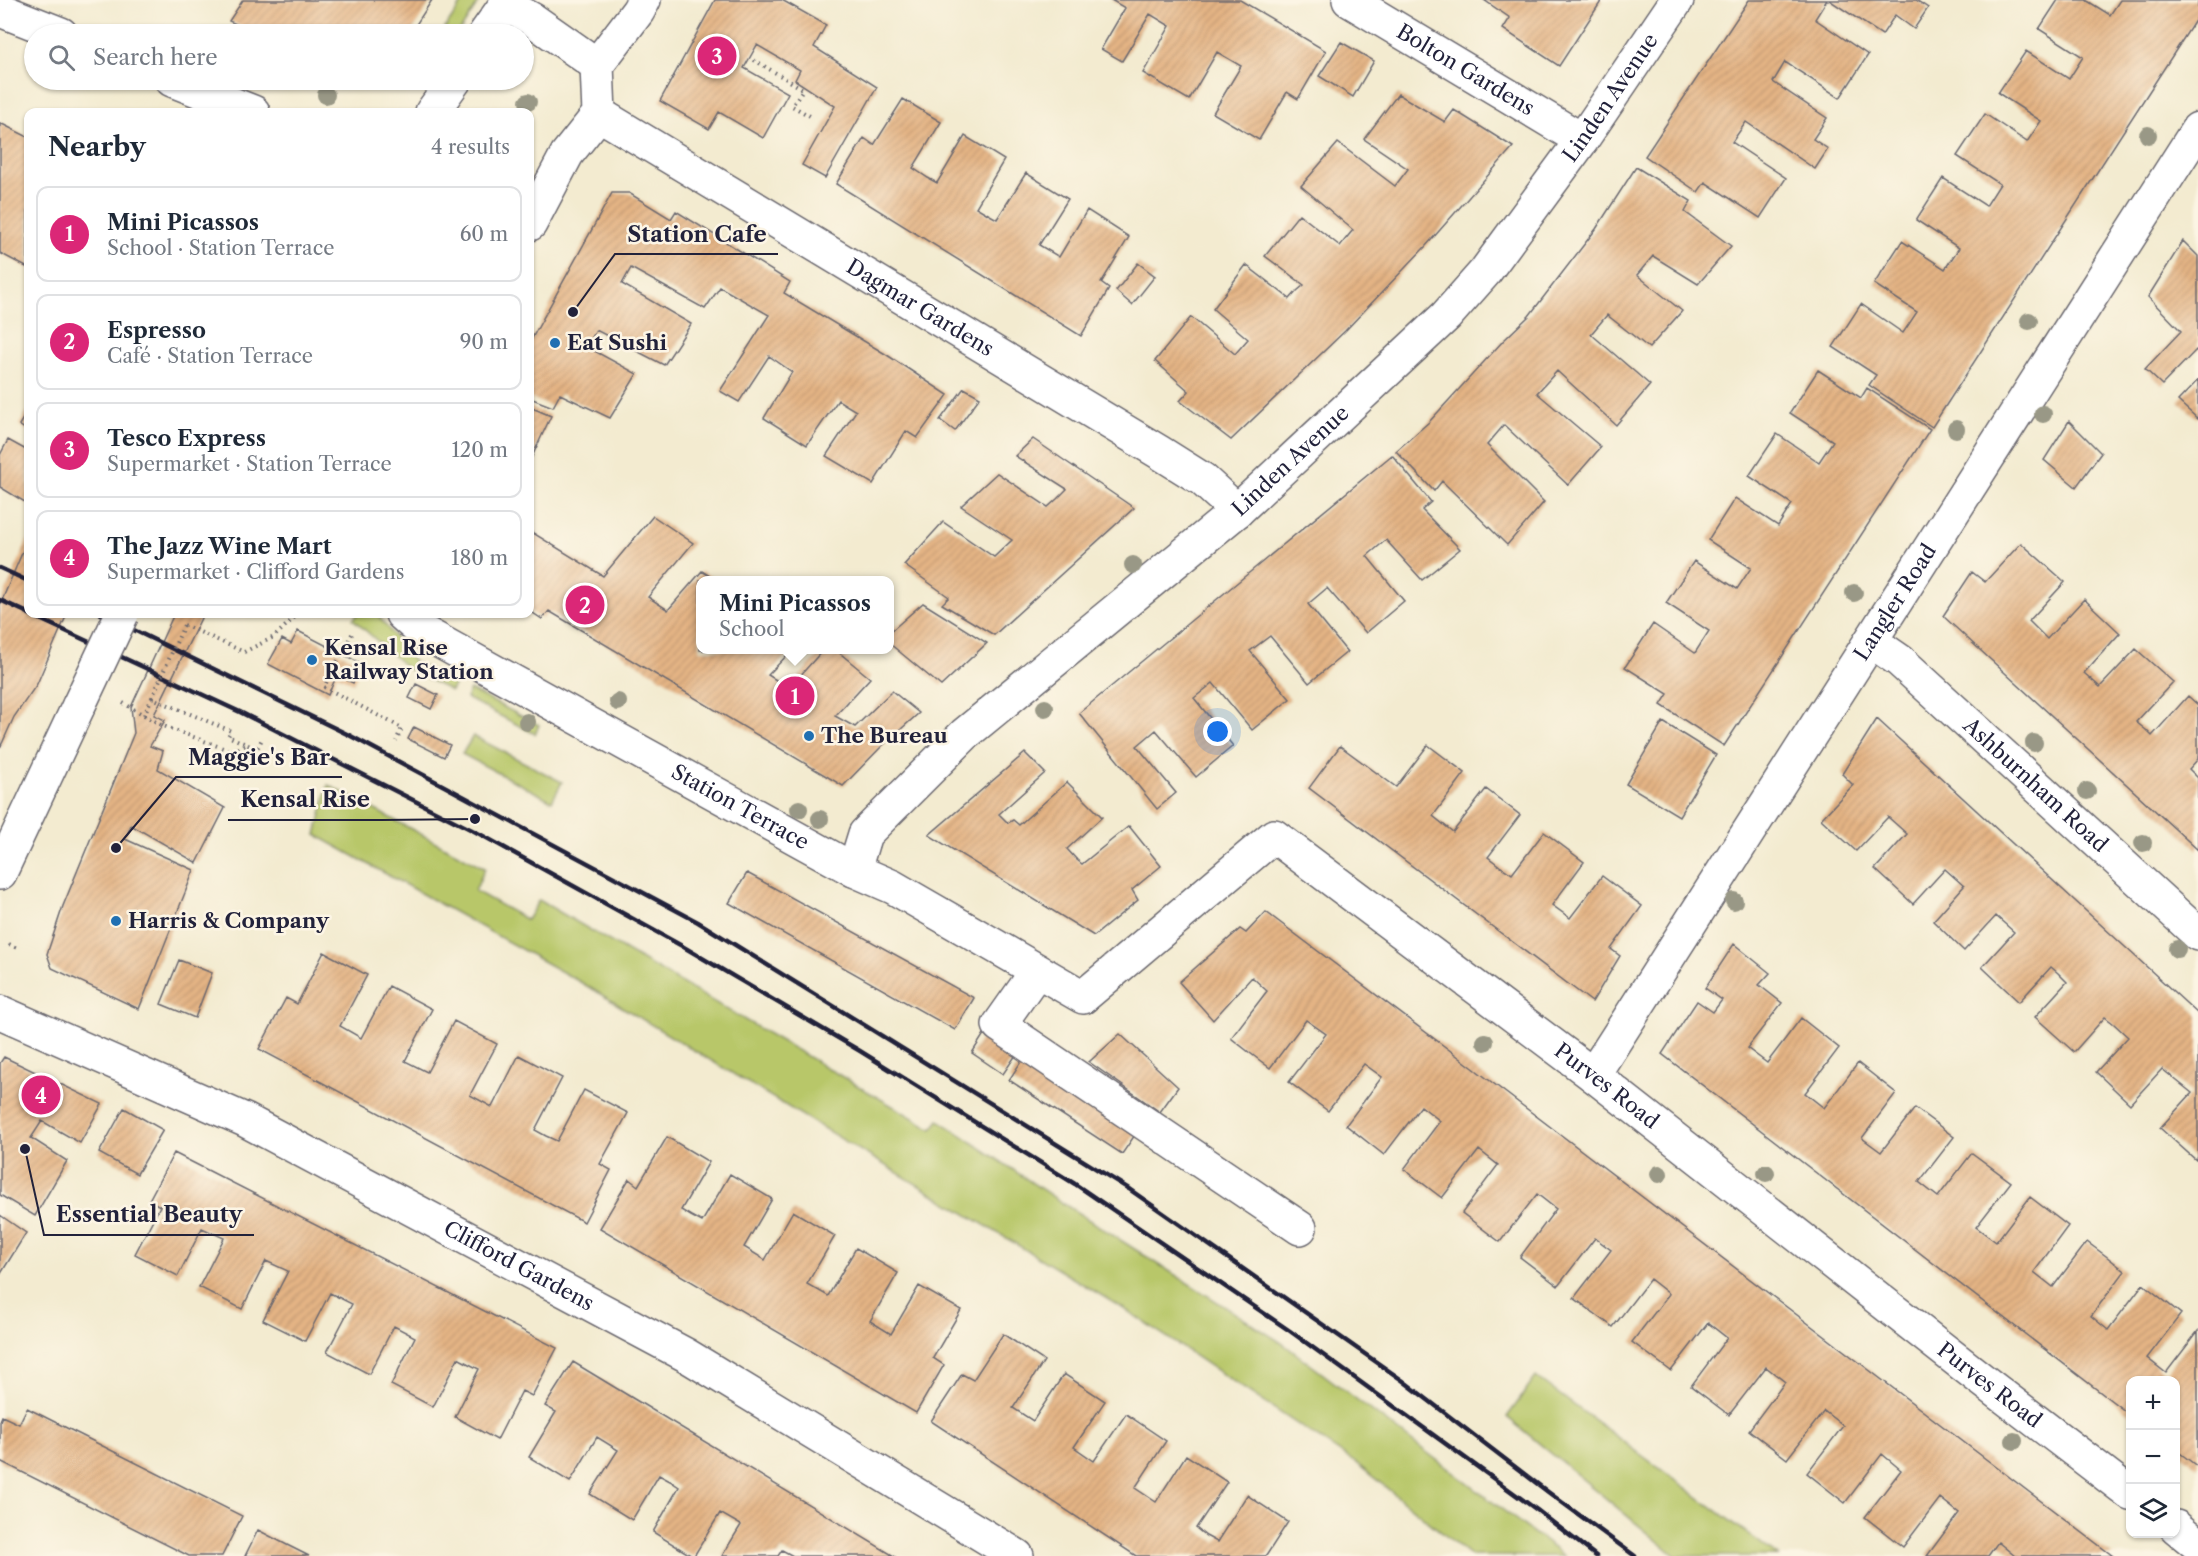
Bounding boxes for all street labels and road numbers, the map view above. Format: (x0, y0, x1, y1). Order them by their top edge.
street label: Bolton Gardens (1392, 19, 1539, 121)
street label: Linden Avenue (1557, 28, 1663, 167)
street label: Dagmar Gardens (842, 253, 998, 361)
street label: Linden Avenue (1227, 400, 1354, 521)
street label: Langler Road (1848, 539, 1941, 665)
street label: Ashburnham Road (1958, 712, 2113, 857)
street label: Station Terrace (667, 759, 813, 855)
street label: Purves Road (1550, 1038, 1664, 1134)
street label: Clifford Gardens (440, 1215, 598, 1316)
street label: Purves Road (1933, 1337, 2047, 1433)

